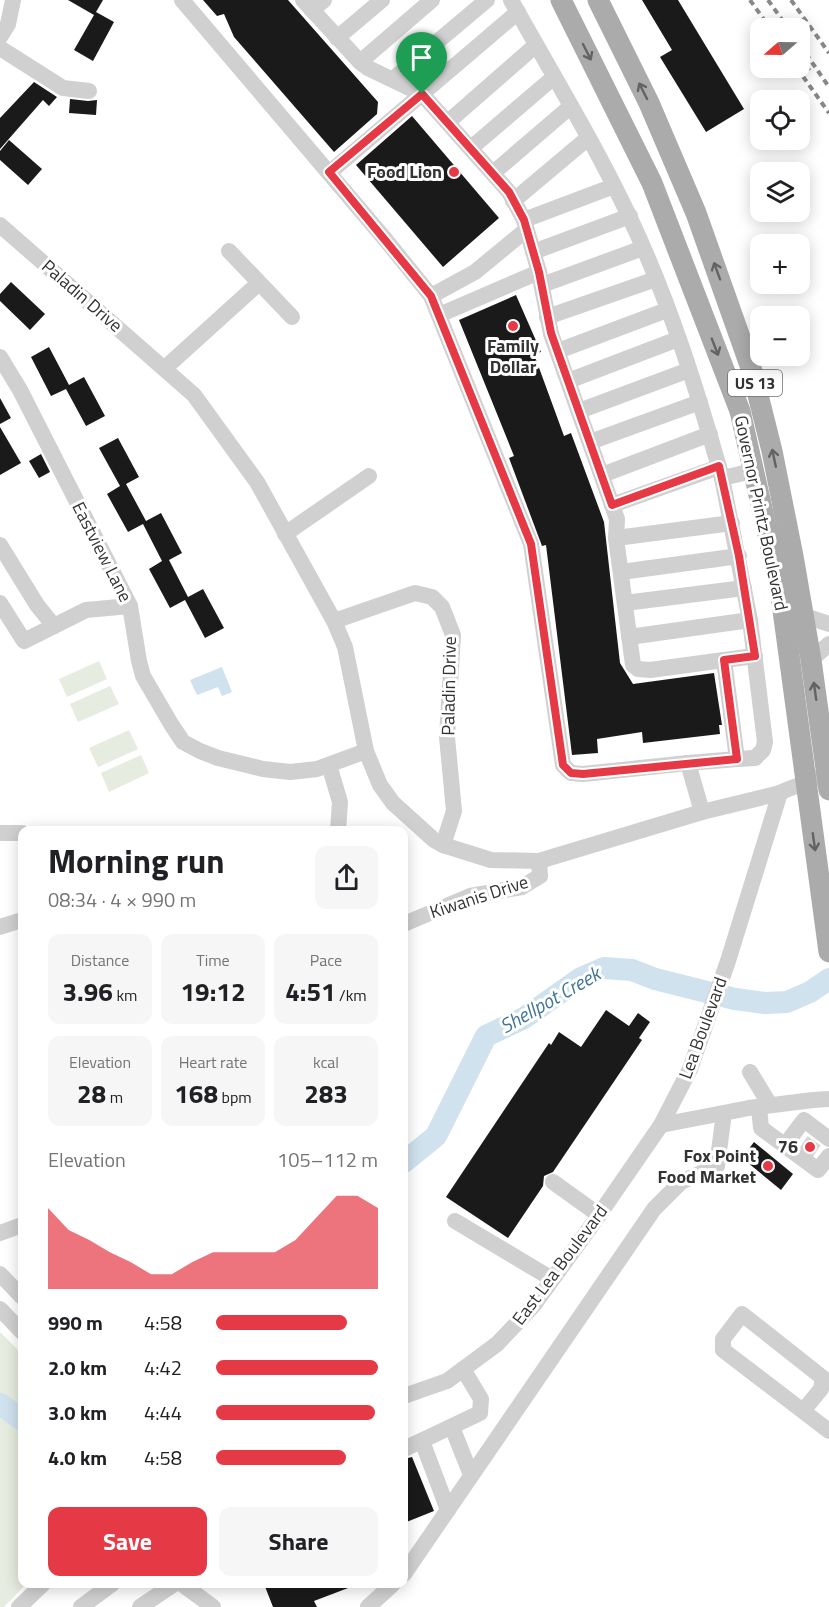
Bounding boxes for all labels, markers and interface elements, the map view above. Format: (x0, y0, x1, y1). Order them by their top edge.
north arrow (750, 18, 810, 78)
map controls (750, 18, 810, 366)
pin (396, 32, 447, 94)
icon: arrive (405, 41, 438, 74)
one-way arrow (582, 43, 594, 61)
one-way arrow (637, 82, 649, 100)
button: locate (750, 90, 810, 150)
place label: Food Lion (367, 158, 442, 185)
button: layers (750, 162, 810, 222)
marker: Food Lion (447, 165, 461, 179)
button: + (750, 234, 810, 294)
street label: Paladin Drive (36, 253, 129, 338)
one-way arrow (711, 262, 722, 281)
button: − (750, 306, 810, 366)
marker: Family Dollar (506, 319, 520, 333)
place label: Family Dollar (487, 332, 539, 380)
one-way arrow (710, 337, 721, 355)
road number: US 13 (728, 370, 782, 396)
street label: Governor Printz Boulevard (728, 413, 795, 613)
one-way arrow (767, 448, 779, 467)
street label: Eastview Lane (66, 497, 139, 607)
street label: Paladin Drive (434, 636, 463, 736)
one-way arrow (810, 681, 821, 701)
one-way arrow (809, 832, 820, 852)
text: Morning run (48, 836, 225, 886)
button: share (315, 846, 378, 909)
street label: Kiwanis Drive (426, 868, 532, 925)
text: 08:34 · 4 × 990 m (48, 884, 196, 915)
text: Distance (71, 948, 129, 972)
text: Time (196, 948, 230, 972)
text: Pace (310, 948, 342, 972)
water label: Shellpot Creek (494, 957, 608, 1041)
text: 3.96 (63, 972, 113, 1011)
text: 19:12 (181, 972, 245, 1011)
text: 4:51 (285, 972, 336, 1011)
street label: Lea Boulevard (672, 973, 733, 1083)
text: km (113, 983, 137, 1007)
text: /km (336, 983, 367, 1007)
text: Elevation (69, 1050, 131, 1074)
text: Heart rate (179, 1050, 247, 1074)
text: kcal (313, 1050, 339, 1074)
text: 28 (77, 1074, 106, 1113)
text: 168 (174, 1074, 218, 1113)
text: 283 (304, 1074, 348, 1113)
text: m (106, 1085, 123, 1109)
text: bpm (218, 1085, 252, 1109)
place label: 76 (778, 1133, 798, 1160)
marker: 76 (803, 1140, 817, 1154)
place label: Fox Point Food Market (658, 1142, 756, 1190)
text: Elevation (48, 1144, 126, 1175)
text: 105–112 m (277, 1144, 378, 1175)
marker: Fox Point Food Market (761, 1159, 775, 1173)
street label: East Lea Boulevard (505, 1199, 614, 1331)
text: 990 m (48, 1307, 103, 1338)
text: 4:58 (144, 1307, 182, 1338)
text: 2.0 km (48, 1352, 107, 1383)
text: 4:42 (144, 1352, 182, 1383)
text: 3.0 km (48, 1397, 107, 1428)
text: 4:44 (144, 1397, 182, 1428)
text: 4.0 km (48, 1442, 107, 1473)
text: 4:58 (144, 1442, 182, 1473)
button: Save (48, 1507, 207, 1576)
button: Share (219, 1507, 378, 1576)

